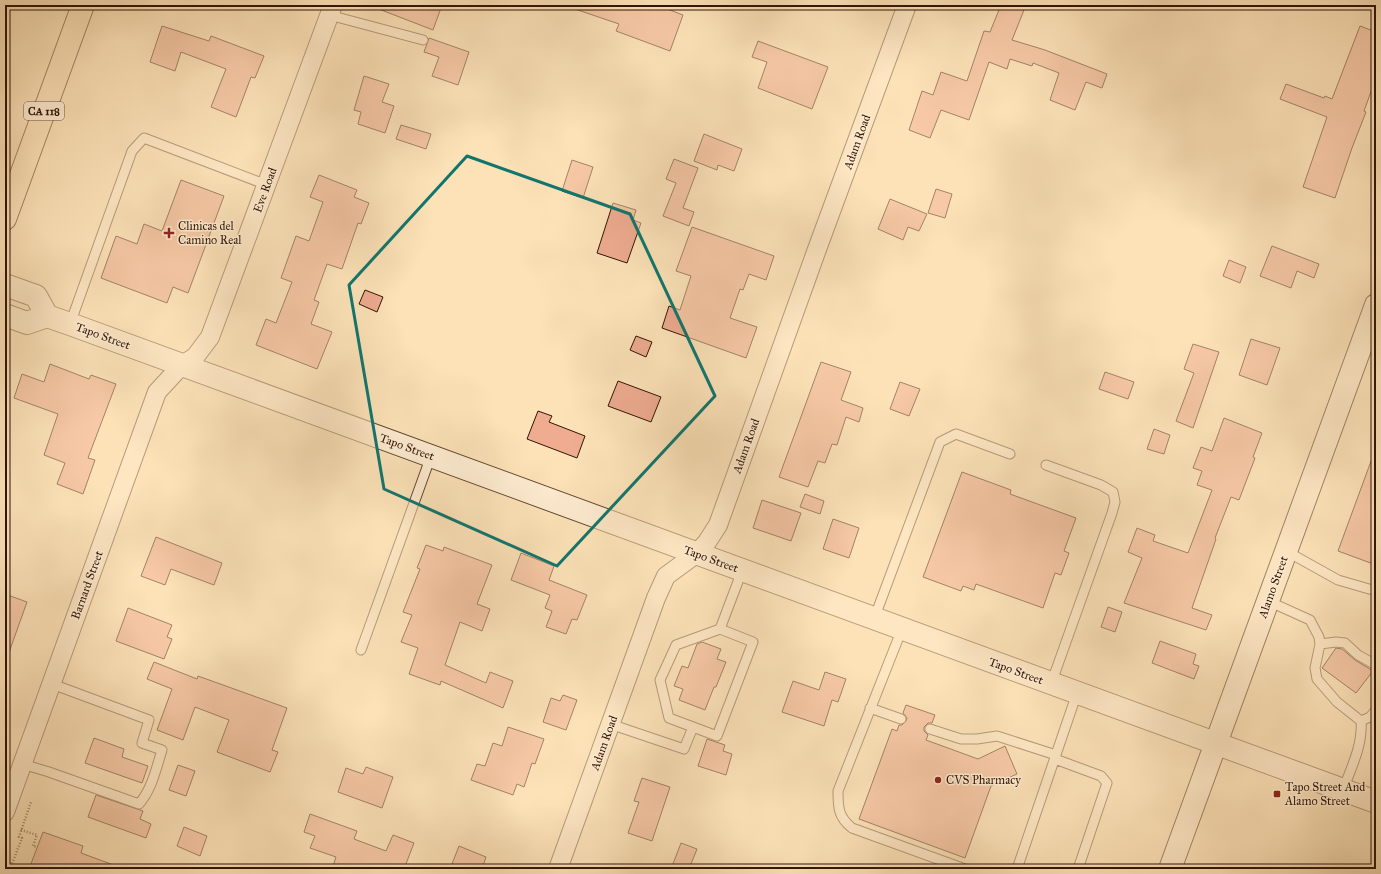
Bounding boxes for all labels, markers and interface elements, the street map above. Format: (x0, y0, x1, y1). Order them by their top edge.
road number: CA 118 (24, 102, 64, 120)
street label: Adam Road (840, 113, 873, 172)
street label: Eve Road (250, 165, 280, 215)
place label: Clinicas del Camino Real (178, 219, 242, 247)
marker: Clinicas del Camino Real (163, 227, 175, 239)
street label: Tapo Street (74, 320, 133, 353)
street label: Adam Road (729, 417, 762, 476)
street label: Tapo Street (378, 431, 437, 464)
street label: Tapo Street (682, 543, 741, 576)
street label: Barnard Street (68, 548, 106, 621)
street label: Alamo Street (1255, 553, 1291, 621)
street label: Tapo Street (987, 655, 1046, 688)
street label: Adam Road (587, 714, 620, 773)
place label: CVS Pharmacy (946, 773, 1021, 787)
marker: CVS Pharmacy (933, 775, 943, 785)
place label: Tapo Street And Alamo Street (1284, 780, 1365, 808)
marker: Tapo Street And Alamo Street (1272, 789, 1282, 799)

